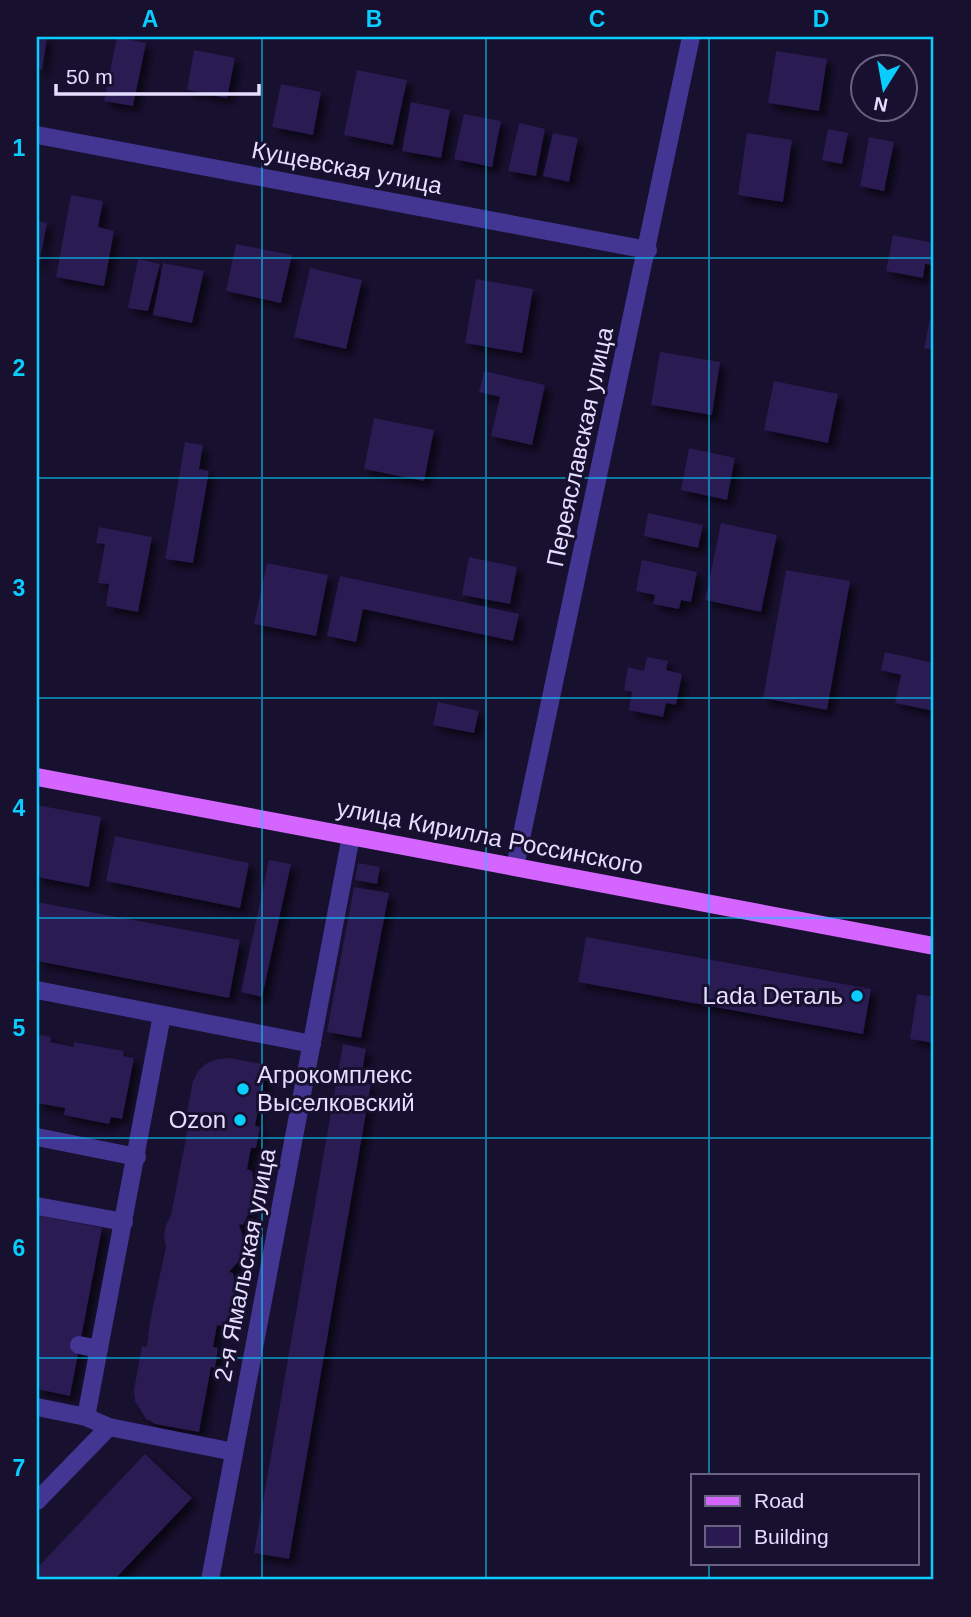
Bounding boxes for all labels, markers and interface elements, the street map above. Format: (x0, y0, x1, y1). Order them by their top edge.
text: A (142, 6, 158, 32)
text: B (366, 6, 382, 32)
text: C (589, 6, 605, 32)
text: D (813, 6, 829, 32)
scale bar (56, 52, 259, 96)
north arrow (848, 52, 918, 122)
text: 50 m (66, 65, 113, 88)
text: N (872, 93, 890, 116)
text: 1 (13, 135, 26, 161)
street label: Кущевская улица (250, 136, 445, 199)
street label: Переяславская улица (541, 324, 618, 569)
text: 2 (13, 355, 25, 381)
text: 3 (13, 575, 25, 601)
street label: улица Кирилла Россинского (335, 794, 646, 879)
text: 4 (13, 795, 26, 821)
place label: Lada Dеталь (702, 982, 843, 1009)
marker: Lada Dеталь (849, 988, 865, 1004)
text: 5 (13, 1015, 26, 1041)
place label: Агрокомплекс Выселковский (257, 1061, 415, 1116)
marker: Агрокомплекс Выселковский (235, 1081, 251, 1097)
place label: Ozon (169, 1106, 226, 1133)
marker: Ozon (232, 1112, 248, 1128)
street label: 2-я Ямальская улица (209, 1146, 280, 1384)
text: 6 (13, 1235, 25, 1261)
text: 7 (13, 1455, 25, 1481)
legend (691, 1474, 918, 1564)
text: Road (754, 1489, 804, 1512)
text: Building (754, 1525, 829, 1548)

